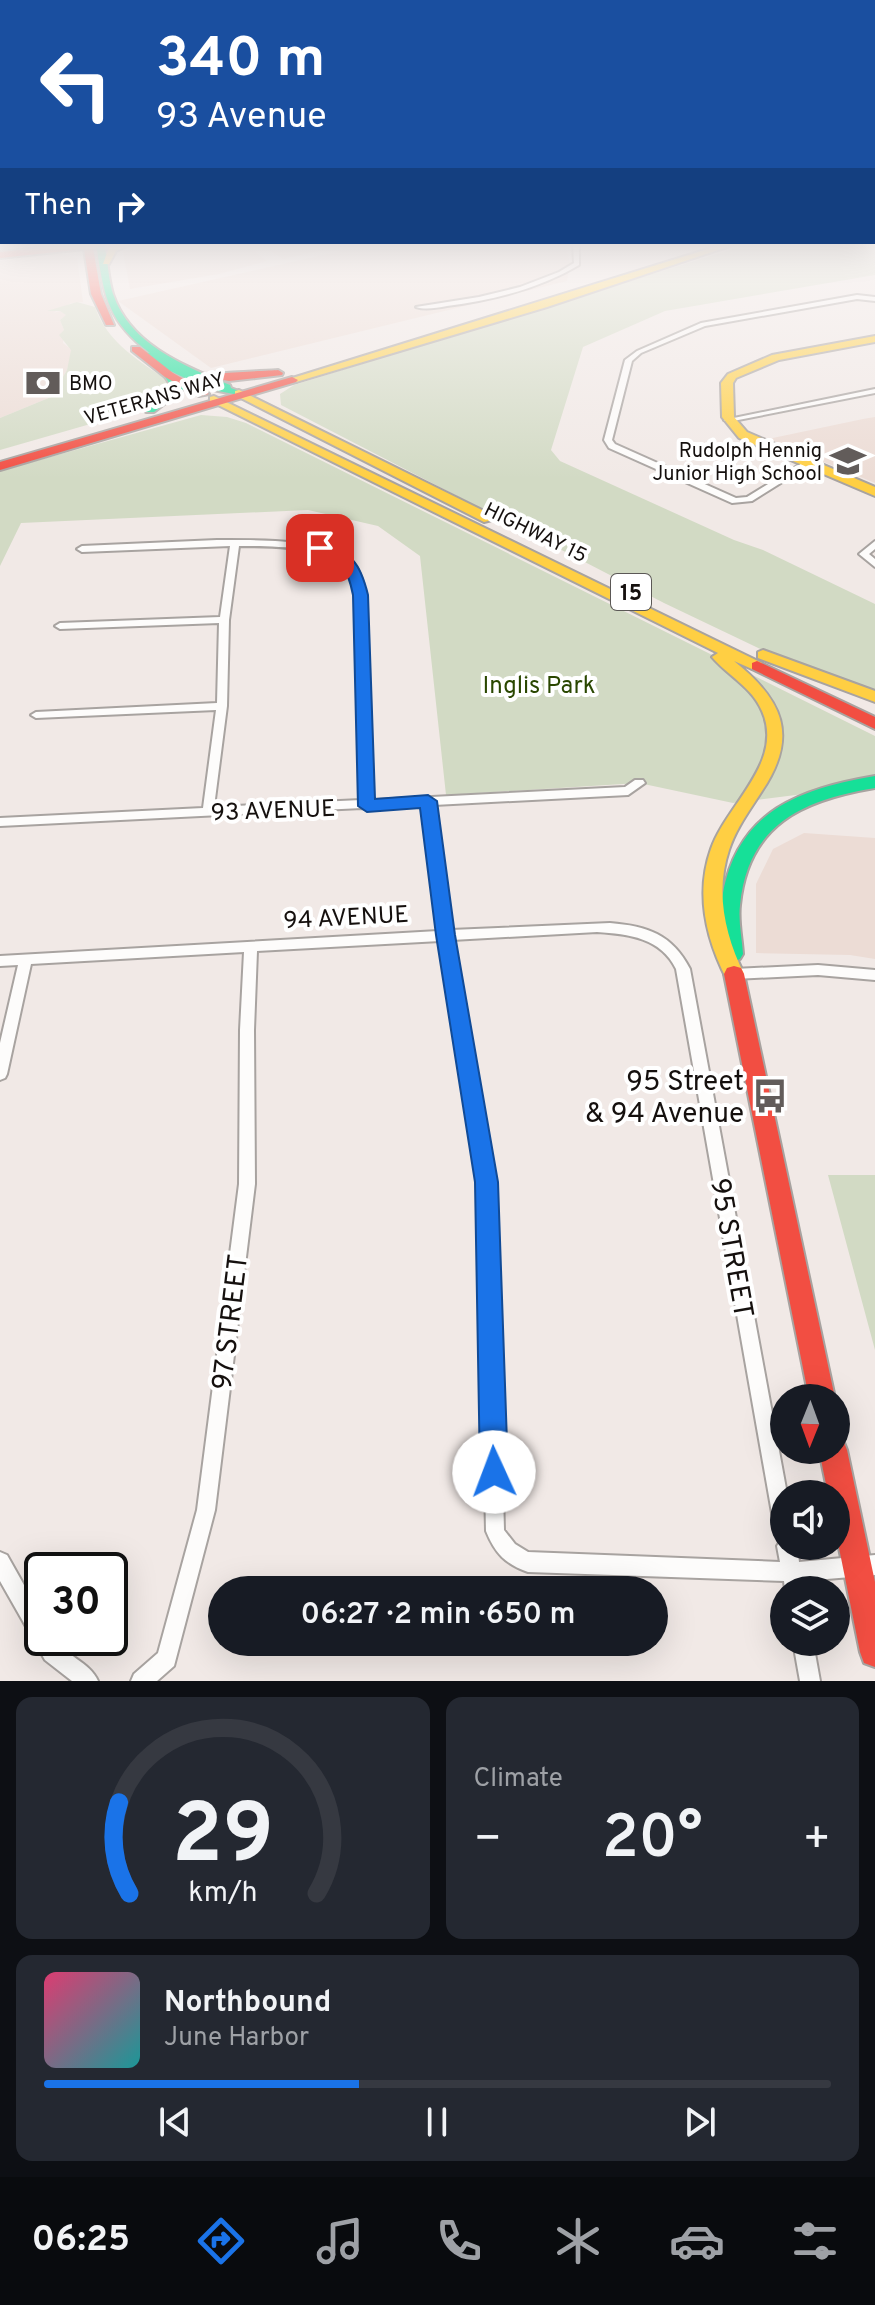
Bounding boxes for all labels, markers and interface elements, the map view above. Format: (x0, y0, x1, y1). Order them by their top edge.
text: 340 m (156, 26, 325, 96)
icon: left (24, 32, 128, 136)
text: 93 Avenue (156, 95, 327, 141)
icon: right (108, 184, 152, 228)
text: Then (24, 188, 92, 225)
bank icon: BMO (24, 364, 62, 402)
street label: VETERANS WAY (81, 367, 228, 432)
place label: BMO (69, 372, 113, 398)
place label: Rudolph Hennig Junior High School (652, 439, 822, 488)
school or university icon: Rudolph Hennig Junior High School (829, 442, 867, 480)
street label: HIGHWAY 15 (479, 498, 591, 570)
pin (286, 514, 354, 582)
icon: arrive (298, 526, 342, 570)
road number: 15 (611, 574, 651, 610)
park label: Inglis Park (483, 672, 595, 702)
street label: 93 AVENUE (210, 795, 336, 829)
street label: 94 AVENUE (283, 901, 409, 937)
place label: 95 Street & 94 Avenue (585, 1065, 744, 1133)
bus stop icon: 95 Street & 94 Avenue (751, 1077, 789, 1115)
street label: 95 STREET (700, 1176, 760, 1321)
street label: 97 STREET (206, 1252, 258, 1392)
north arrow (770, 1384, 850, 1464)
map controls (770, 1384, 850, 1656)
position arrow (452, 1430, 536, 1514)
button: sound (770, 1480, 850, 1560)
speed limit sign: 30 (24, 1552, 128, 1656)
button: layers (770, 1576, 850, 1656)
text: 06:27 · 2 min · 650 m (301, 1597, 575, 1634)
text: Climate (474, 1763, 563, 1796)
text: 29 (172, 1787, 274, 1892)
text: 20° (602, 1803, 703, 1879)
text: − (474, 1813, 502, 1869)
text: + (803, 1813, 831, 1869)
text: km/h (188, 1876, 257, 1912)
text: Northbound (164, 1985, 331, 2022)
text: June Harbor (164, 2022, 309, 2055)
icon: previous (153, 2100, 197, 2144)
icon: pause (415, 2100, 459, 2144)
icon: next (678, 2100, 722, 2144)
icon: directions (193, 2213, 249, 2269)
icon: music (312, 2213, 368, 2269)
icon: phone (431, 2213, 487, 2269)
icon: climate (550, 2213, 606, 2269)
icon: car (669, 2213, 725, 2269)
icon: filters (787, 2213, 843, 2269)
text: 06:25 (31, 2218, 130, 2264)

